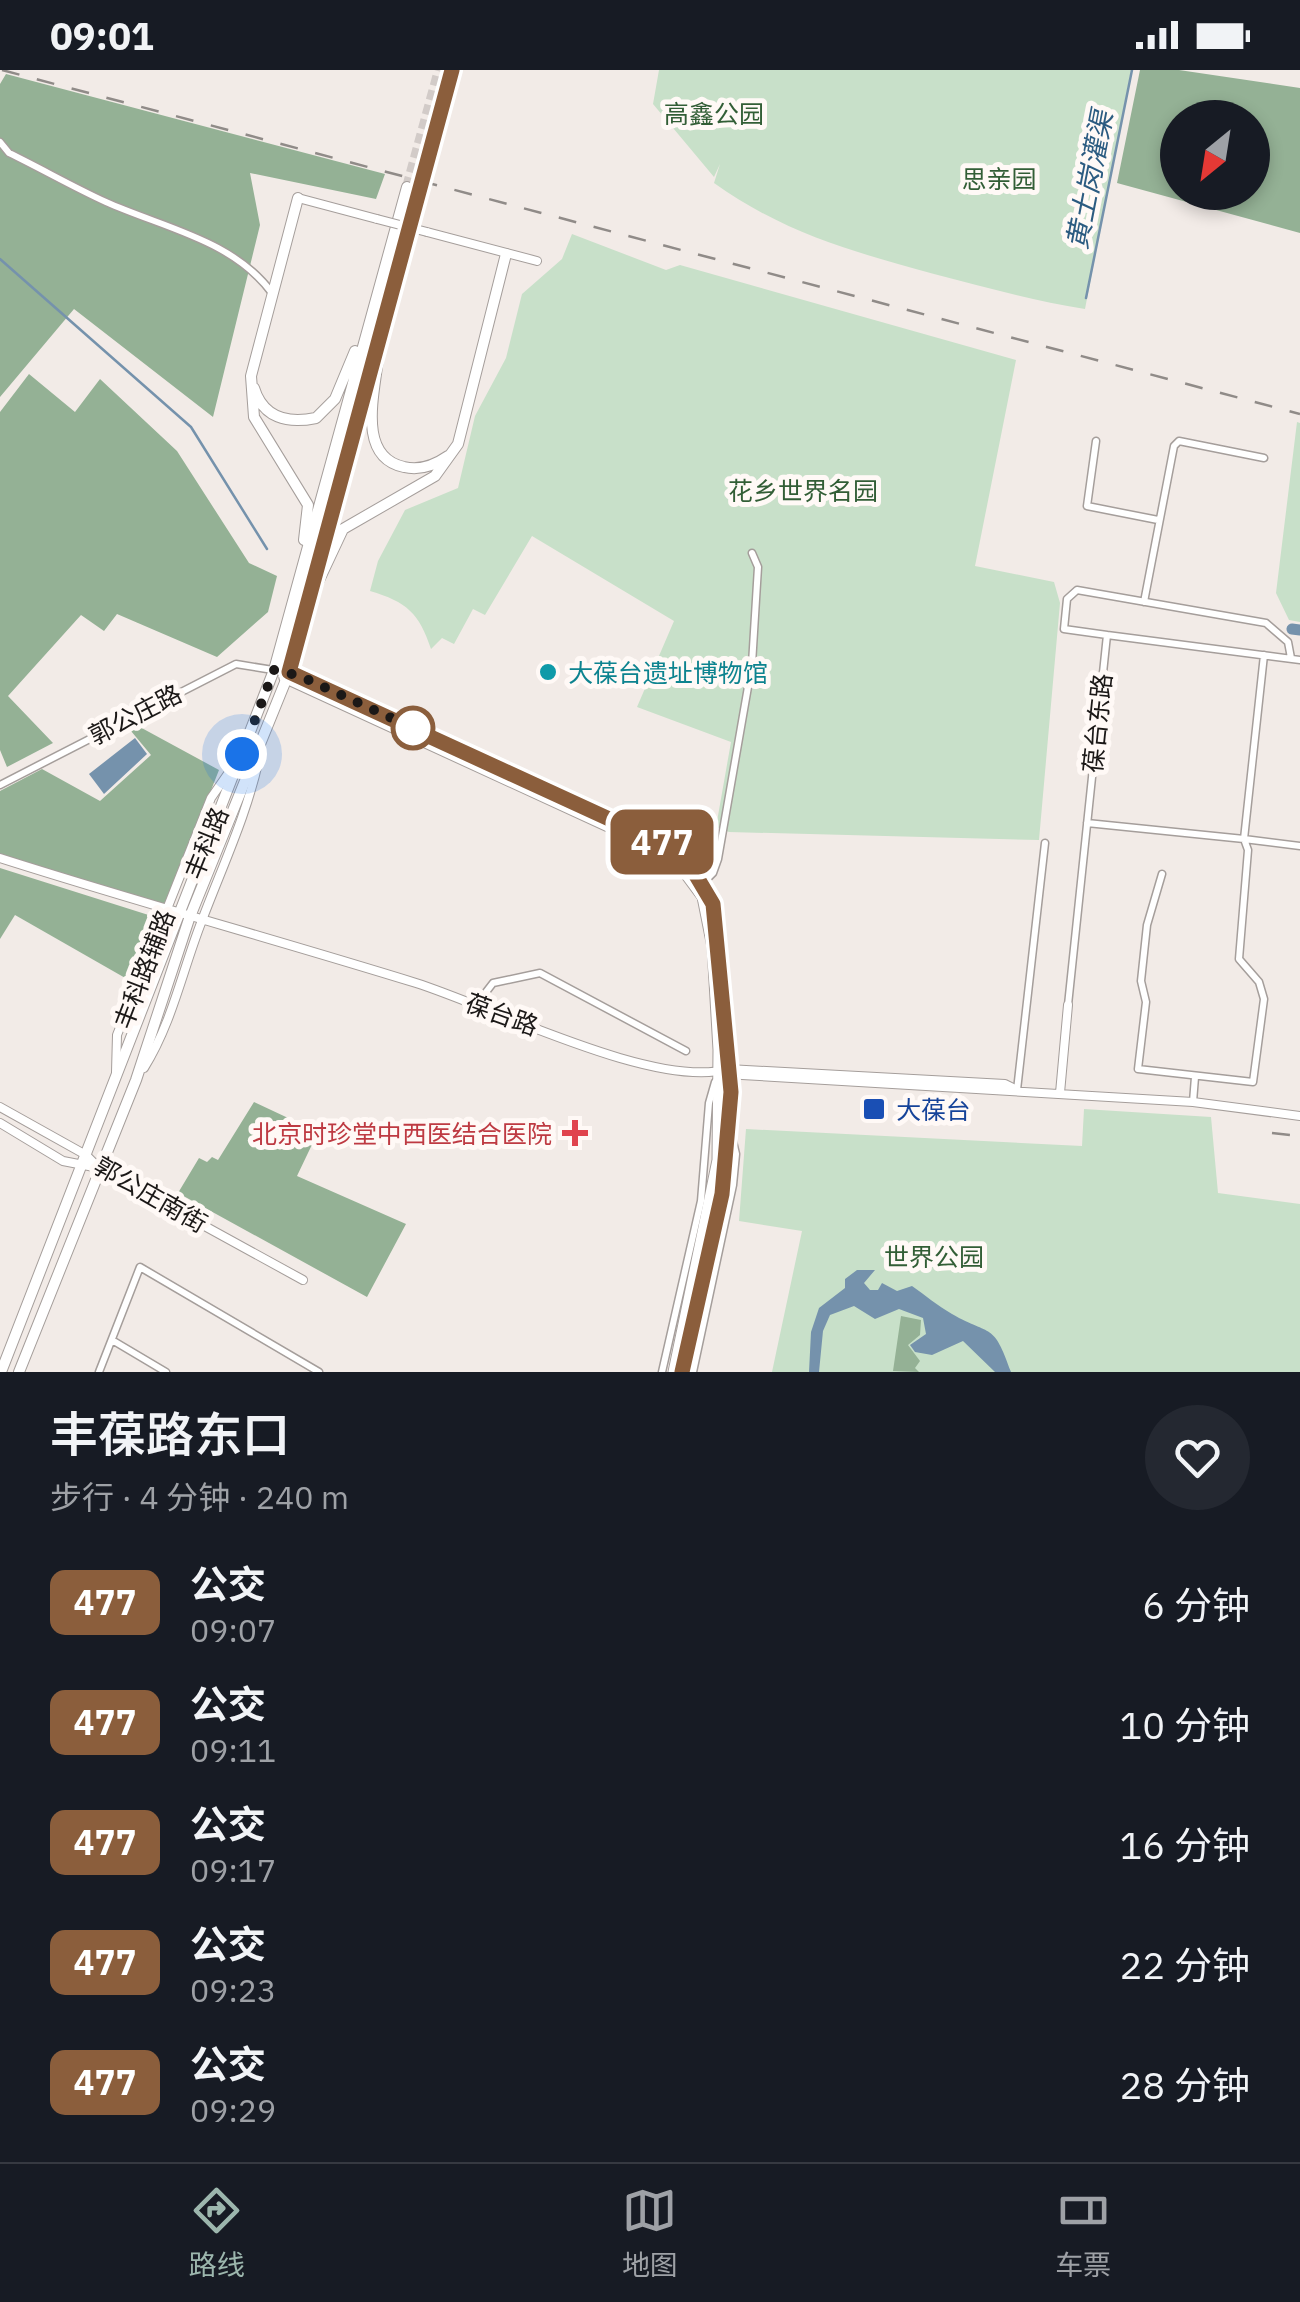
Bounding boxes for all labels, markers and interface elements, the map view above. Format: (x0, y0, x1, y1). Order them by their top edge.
text: 09:01 (50, 11, 154, 60)
park label: 高鑫公园 (664, 97, 764, 130)
north arrow (1160, 100, 1270, 210)
map controls (1160, 100, 1270, 210)
water label: 黄土岗灌渠 (1057, 104, 1121, 252)
park label: 思亲园 (961, 162, 1037, 195)
park label: 花乡世界名园 (728, 474, 878, 507)
place label: 大葆台遗址博物馆 (568, 656, 768, 689)
marker: 大葆台遗址博物馆 (537, 661, 559, 683)
street label: 葆台东路 (1075, 672, 1119, 774)
street label: 郭公庄路 (83, 677, 187, 751)
unlabelled marker (392, 707, 434, 749)
your location (217, 729, 267, 779)
street label: 丰科路 (177, 802, 235, 884)
line badge: 477 (604, 810, 720, 874)
text: 477 (630, 819, 694, 865)
street label: 丰科路辅路 (106, 905, 182, 1033)
street label: 葆台路 (461, 986, 543, 1042)
place label: 大葆台 (896, 1093, 971, 1126)
marker: 大葆台 (861, 1096, 887, 1122)
place label: 北京时珍堂中西医结合医院 (252, 1117, 552, 1150)
marker: 北京时珍堂中西医结合医院 (562, 1120, 588, 1146)
street label: 郭公庄南街 (89, 1148, 213, 1240)
park label: 世界公园 (884, 1240, 984, 1273)
text: 丰葆路东口 (50, 1403, 290, 1465)
button: heart (1145, 1405, 1250, 1510)
text: 步行 · 4 分钟 · 240 m (50, 1476, 349, 1518)
text: 公交 (190, 1559, 266, 1608)
text: 477 (73, 1579, 137, 1625)
text: 6 分钟 (1142, 1580, 1250, 1629)
text: 09:07 (190, 1609, 276, 1651)
text: 公交 (190, 1679, 266, 1728)
text: 477 (73, 1699, 137, 1745)
text: 10 分钟 (1119, 1700, 1250, 1749)
text: 09:11 (190, 1729, 276, 1771)
text: 公交 (190, 1799, 266, 1848)
text: 477 (73, 1819, 137, 1865)
text: 16 分钟 (1119, 1820, 1250, 1869)
text: 09:17 (190, 1849, 276, 1891)
text: 公交 (190, 1919, 266, 1968)
text: 477 (73, 1939, 137, 1985)
text: 22 分钟 (1119, 1940, 1250, 1989)
text: 09:23 (190, 1969, 276, 2011)
text: 公交 (190, 2039, 266, 2088)
text: 477 (73, 2059, 137, 2105)
text: 28 分钟 (1119, 2060, 1250, 2109)
text: 09:29 (190, 2089, 276, 2131)
tab: 路线 (189, 2183, 245, 2283)
tab: 地图 (622, 2183, 678, 2283)
tab: 车票 (1055, 2183, 1111, 2283)

